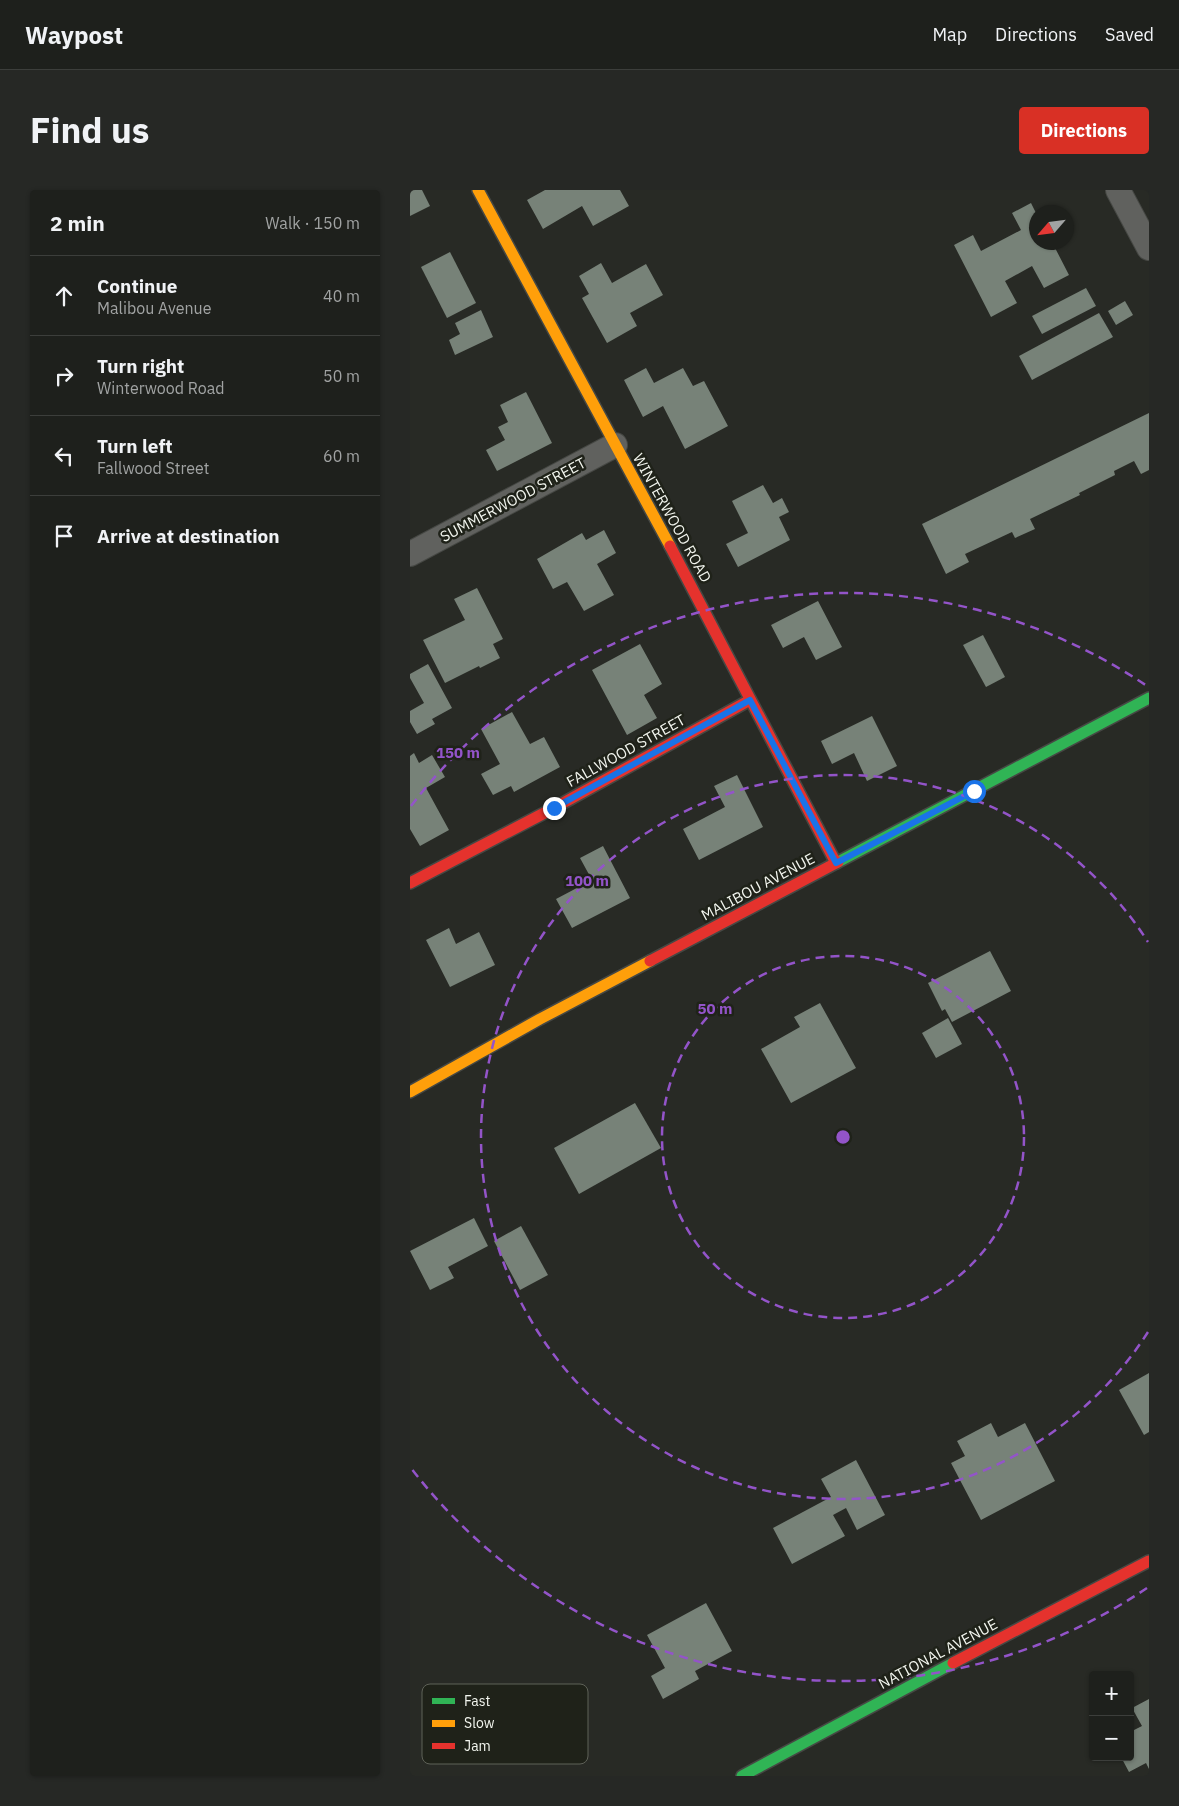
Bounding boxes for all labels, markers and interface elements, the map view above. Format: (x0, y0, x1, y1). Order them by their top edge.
text: Waypost (25, 19, 123, 51)
text: Map (932, 23, 967, 46)
text: Directions (995, 23, 1077, 46)
text: Saved (1105, 23, 1154, 46)
text: Find us (30, 107, 149, 153)
button: Directions (1019, 107, 1149, 154)
north arrow (1029, 205, 1074, 250)
text: 2 min (50, 209, 105, 237)
text: Walk · 150 m (265, 213, 360, 233)
text: Continue (97, 274, 177, 298)
icon: ahead (50, 282, 78, 310)
text: 40 m (323, 286, 360, 306)
text: Malibou Avenue (97, 298, 211, 318)
text: Turn right (97, 354, 184, 378)
icon: right (50, 362, 78, 390)
text: 50 m (323, 366, 360, 386)
text: Winterwood Road (97, 378, 225, 398)
text: Turn left (97, 434, 173, 458)
icon: left (50, 442, 78, 470)
text: 60 m (323, 446, 360, 466)
street label: WINTERWOOD ROAD (629, 450, 716, 586)
street label: SUMMERWOOD STREET (437, 453, 589, 546)
text: Fallwood Street (97, 458, 209, 478)
icon: arrive (50, 522, 78, 550)
text: Arrive at destination (97, 524, 280, 548)
street label: FALLWOOD STREET (563, 710, 689, 791)
text: 150 m (436, 743, 480, 762)
route start (963, 780, 986, 803)
route end (543, 797, 566, 820)
street label: MALIBOU AVENUE (698, 849, 818, 924)
text: 100 m (565, 871, 609, 890)
text: 50 m (698, 999, 732, 1018)
centre of rings (834, 1128, 852, 1146)
street label: NATIONAL AVENUE (875, 1614, 1001, 1693)
map controls (1089, 1671, 1134, 1761)
button: + (1089, 1671, 1134, 1716)
legend (422, 1684, 588, 1764)
text: Fast (464, 1692, 490, 1710)
text: Slow (464, 1714, 495, 1732)
button: − (1089, 1716, 1134, 1761)
text: Jam (464, 1737, 491, 1755)

